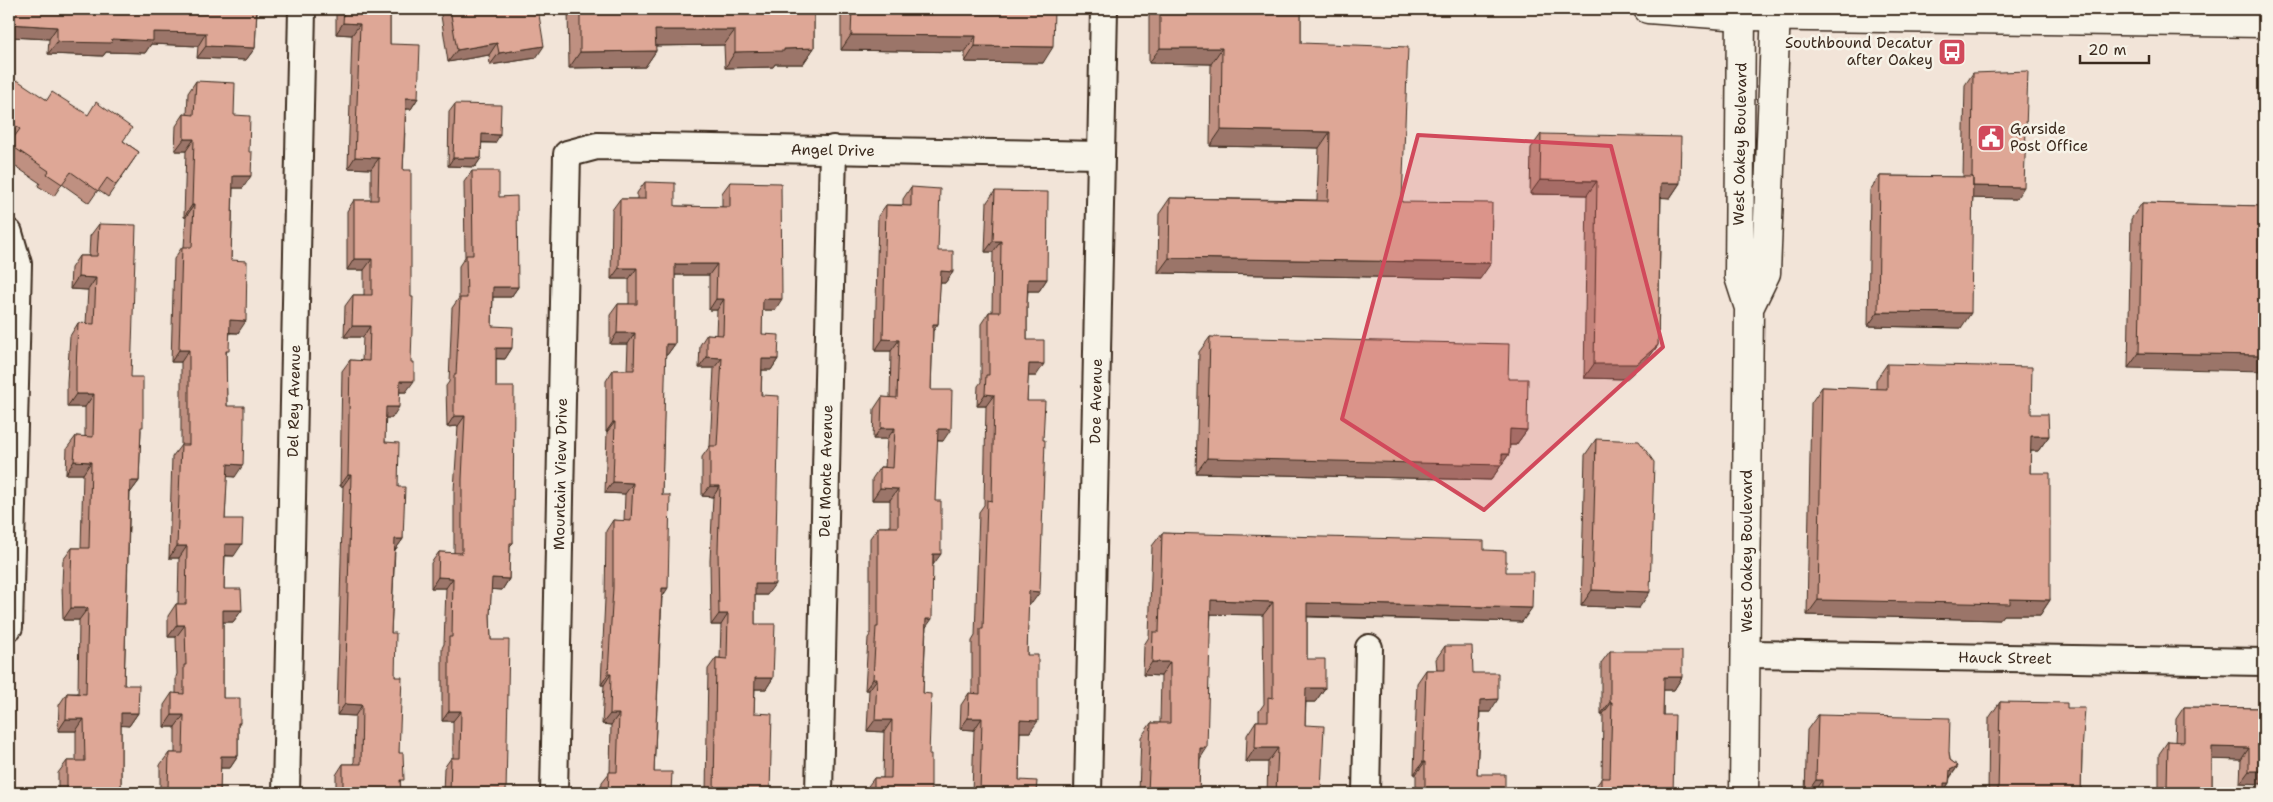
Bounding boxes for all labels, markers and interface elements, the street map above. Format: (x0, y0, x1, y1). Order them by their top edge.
scale bar (2080, 32, 2149, 64)
place label: Southbound Decatur after Oakey (1785, 33, 1933, 70)
bus stop icon: Southbound Decatur after Oakey (1937, 37, 1967, 67)
text: 20 m (2088, 40, 2127, 60)
street label: West Oakey Boulevard (1729, 62, 1751, 226)
place label: Garside Post Office (2010, 119, 2088, 156)
public building icon: Garside Post Office (1976, 123, 2006, 153)
street label: Angel Drive (791, 139, 875, 161)
street label: Del Rey Avenue (283, 344, 305, 458)
street label: Doe Avenue (1085, 358, 1107, 444)
street label: Mountain View Drive (549, 398, 572, 550)
street label: Del Monte Avenue (815, 404, 837, 538)
street label: West Oakey Boulevard (1737, 469, 1757, 633)
street label: Hauck Street (1958, 647, 2052, 669)

